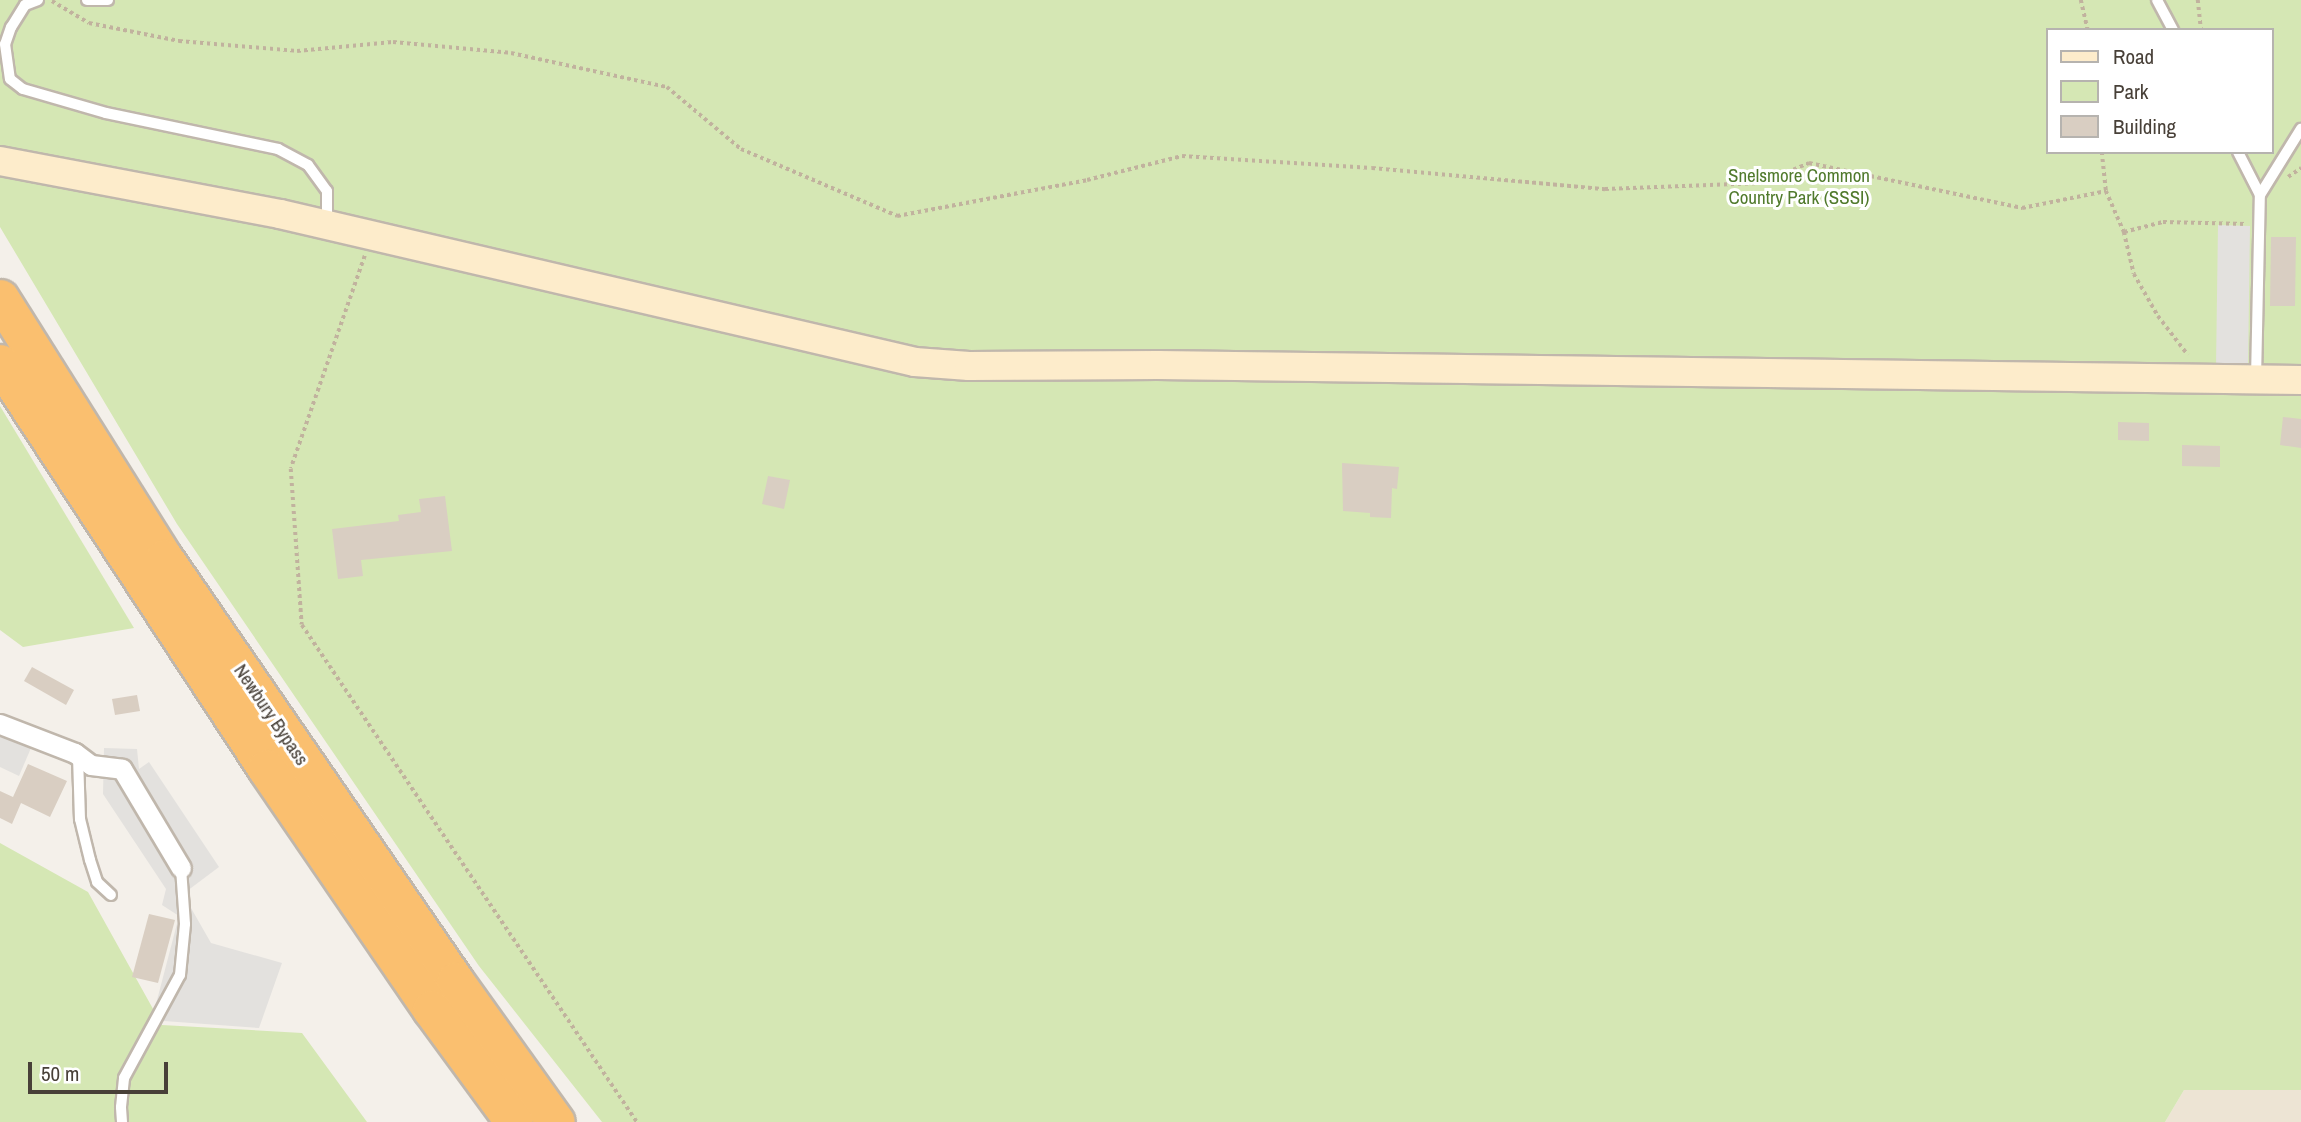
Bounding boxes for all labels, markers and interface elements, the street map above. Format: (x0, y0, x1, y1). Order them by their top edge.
legend (2046, 28, 2273, 154)
text: Road (2113, 42, 2154, 71)
text: Park (2113, 77, 2148, 106)
text: Building (2113, 112, 2176, 141)
park label: Snelsmore Common Country Park (SSSI) (1728, 165, 1870, 209)
street label: Newbury Bypass (229, 660, 313, 770)
scale bar (32, 1048, 172, 1092)
text: 50 m (41, 1059, 79, 1088)

